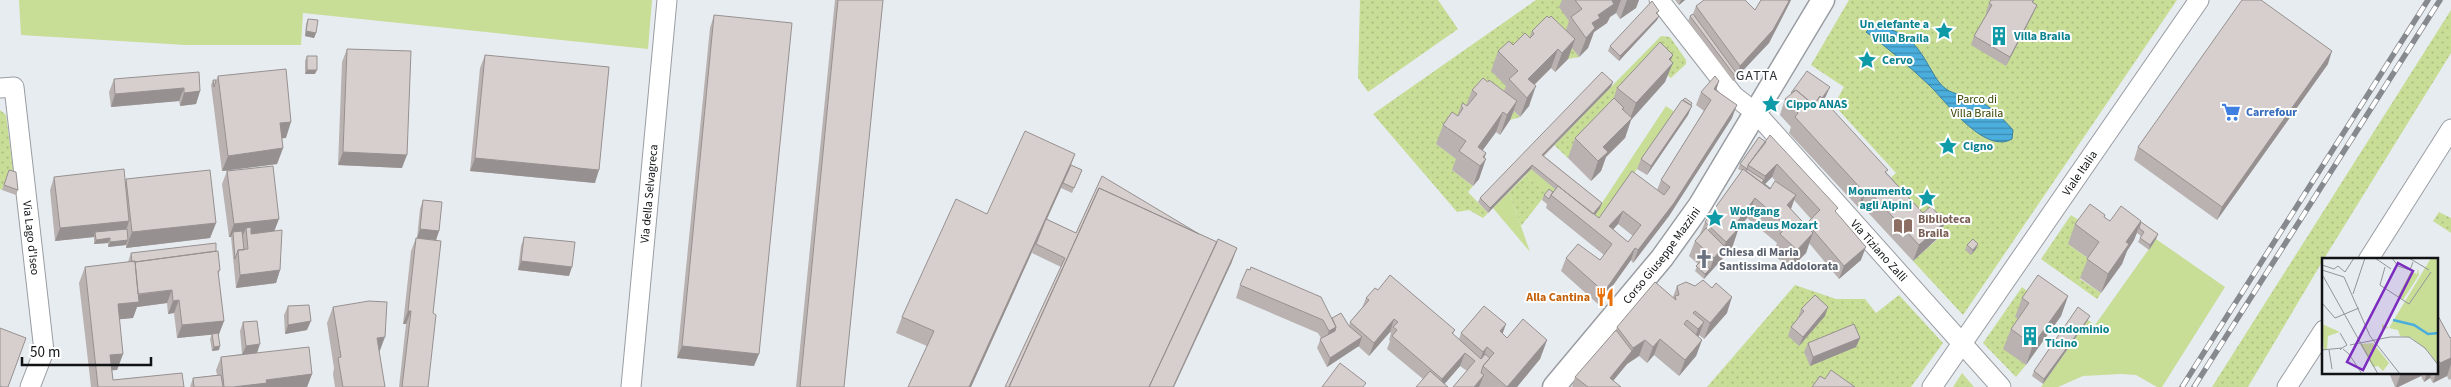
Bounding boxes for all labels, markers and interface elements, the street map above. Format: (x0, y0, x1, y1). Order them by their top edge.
place label: Un elefante a Villa Braila (1860, 16, 1929, 47)
place icon: Un elefante a Villa Braila (1933, 20, 1955, 42)
building icon: Villa Braila (1988, 25, 2010, 47)
place label: Villa Braila (2013, 28, 2071, 45)
place icon: Cervo (1856, 49, 1878, 71)
place label: Cervo (1882, 52, 1913, 69)
district label: GATTA (1736, 66, 1778, 86)
park label: Parco di Villa Braila (1951, 91, 2003, 122)
place icon: Cippo ANAS (1760, 93, 1782, 115)
place label: Cippo ANAS (1786, 96, 1848, 113)
supermarket icon: Carrefour (2220, 101, 2242, 123)
place label: Carrefour (2246, 104, 2297, 121)
place icon: Cigno (1937, 135, 1959, 157)
place label: Cigno (1963, 138, 1994, 155)
street label: Via della Selvagreca (636, 144, 663, 244)
street label: Viale Italia (2058, 147, 2102, 199)
place label: Monumento agli Alpini (1848, 183, 1912, 214)
place icon: Monumento agli Alpini (1916, 187, 1938, 209)
street label: Via Lago d'Iseo (18, 200, 43, 276)
place label: Wolfgang Amadeus Mozart (1729, 203, 1818, 234)
street label: Corso Giuseppe Mazzini (1619, 204, 1705, 308)
place icon: Wolfgang Amadeus Mozart (1704, 207, 1726, 229)
place label: Biblioteca Braila (1918, 211, 1971, 242)
library icon: Biblioteca Braila (1892, 215, 1914, 237)
street label: Via Tiziano Zalli (1846, 216, 1911, 286)
place label: Chiesa di Maria Santissima Addolorata (1719, 244, 1838, 275)
church icon: Chiesa di Maria Santissima Addolorata (1693, 248, 1715, 270)
inset map (2322, 258, 2438, 374)
restaurant icon: Alla Cantina (1594, 286, 1616, 308)
place label: Alla Cantina (1525, 289, 1590, 306)
place label: Condominio Ticino (2045, 321, 2110, 352)
building icon: Condominio Ticino (2019, 325, 2041, 347)
scale bar (22, 334, 151, 366)
text: 50 m (30, 342, 60, 363)

